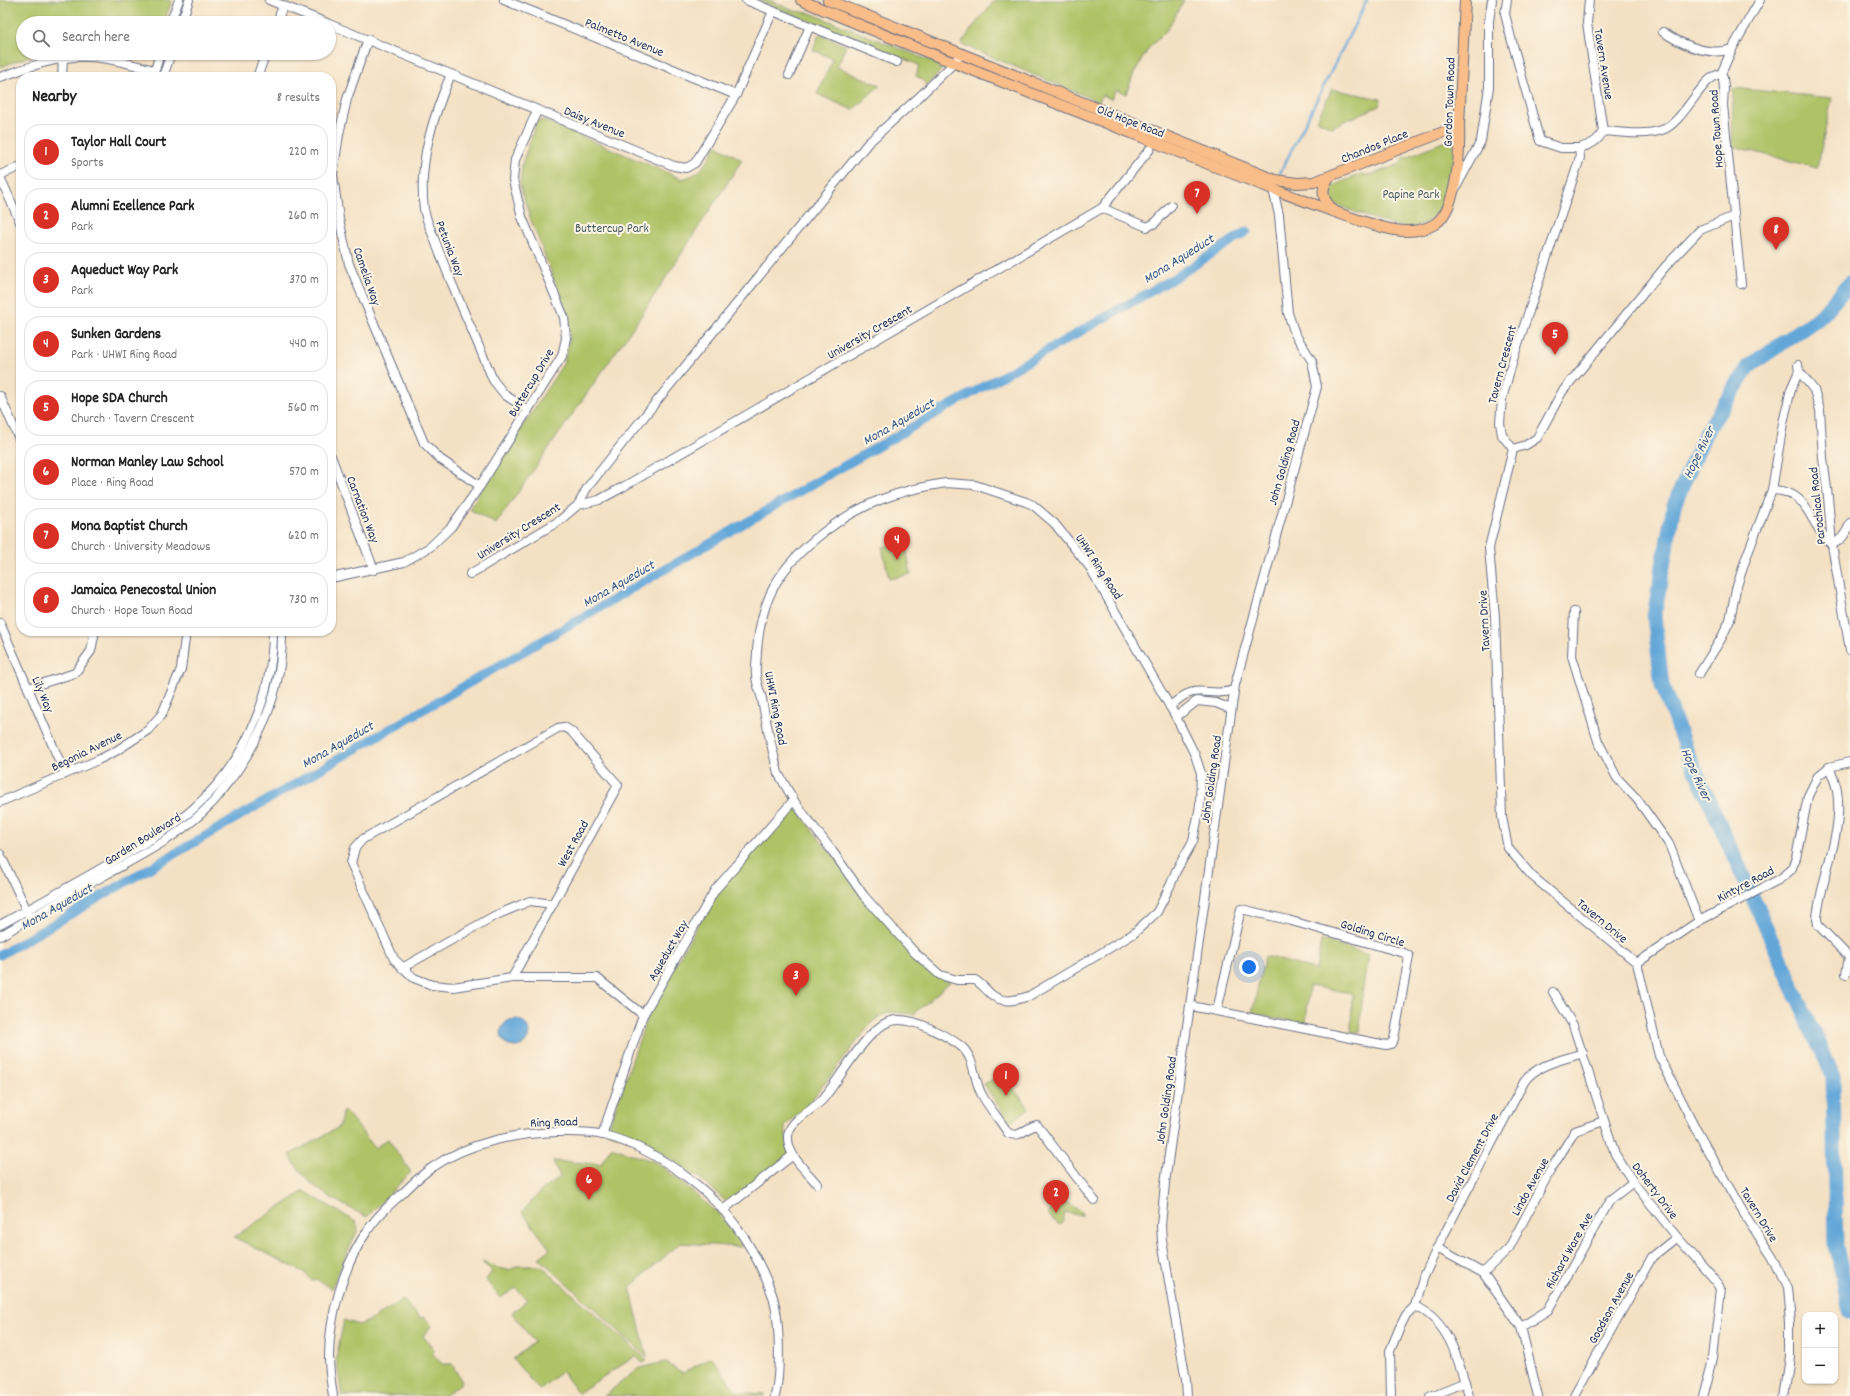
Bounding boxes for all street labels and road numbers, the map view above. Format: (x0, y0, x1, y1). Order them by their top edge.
street label: Palmetto Avenue (582, 14, 667, 63)
street label: Tavern Avenue (1588, 27, 1618, 102)
street label: Gordon Town Road (1439, 57, 1462, 147)
street label: Hope Town Road (1705, 89, 1730, 169)
street label: Old Hope Road (1094, 101, 1167, 144)
street label: Daisy Avenue (561, 102, 628, 144)
street label: Chandos Place (1339, 125, 1412, 169)
street label: Petunia Way (429, 218, 468, 280)
street label: Camelia Way (347, 245, 385, 309)
street label: University Crescent (824, 301, 917, 365)
street label: Tavern Crescent (1484, 323, 1523, 406)
street label: Buttercup Drive (504, 345, 560, 421)
street label: John Golding Road (1264, 418, 1307, 508)
street label: Parochical Road (1805, 466, 1832, 545)
street label: Carnation Way (340, 474, 383, 547)
street label: University Crescent (474, 499, 565, 566)
street label: UHWI Ring Road (1069, 531, 1126, 604)
street label: Tavern Drive (1474, 589, 1497, 652)
street label: UHWI Ring Road (758, 670, 791, 747)
street label: Lily Way (26, 674, 58, 717)
street label: Begonia Avenue (49, 727, 126, 778)
street label: John Golding Road (1197, 734, 1228, 824)
street label: Garden Boulevard (101, 809, 185, 871)
street label: West Road (554, 817, 595, 871)
street label: Kintyre Road (1714, 862, 1778, 908)
street label: Tavern Drive (1572, 895, 1631, 949)
street label: Golding Circle (1338, 916, 1407, 953)
street label: Aqueduct Way (644, 917, 695, 985)
street label: John Golding Road (1152, 1055, 1183, 1145)
street label: David Clement Drive (1442, 1110, 1505, 1206)
street label: Ring Road (530, 1113, 578, 1134)
street label: Lindo Avenue (1507, 1154, 1555, 1220)
street label: Doherty Drive (1626, 1159, 1682, 1224)
street label: Tavern Drive (1734, 1184, 1782, 1247)
street label: Richard Ware Ave (1541, 1209, 1599, 1293)
street label: Goodson Avenue (1584, 1268, 1640, 1348)

